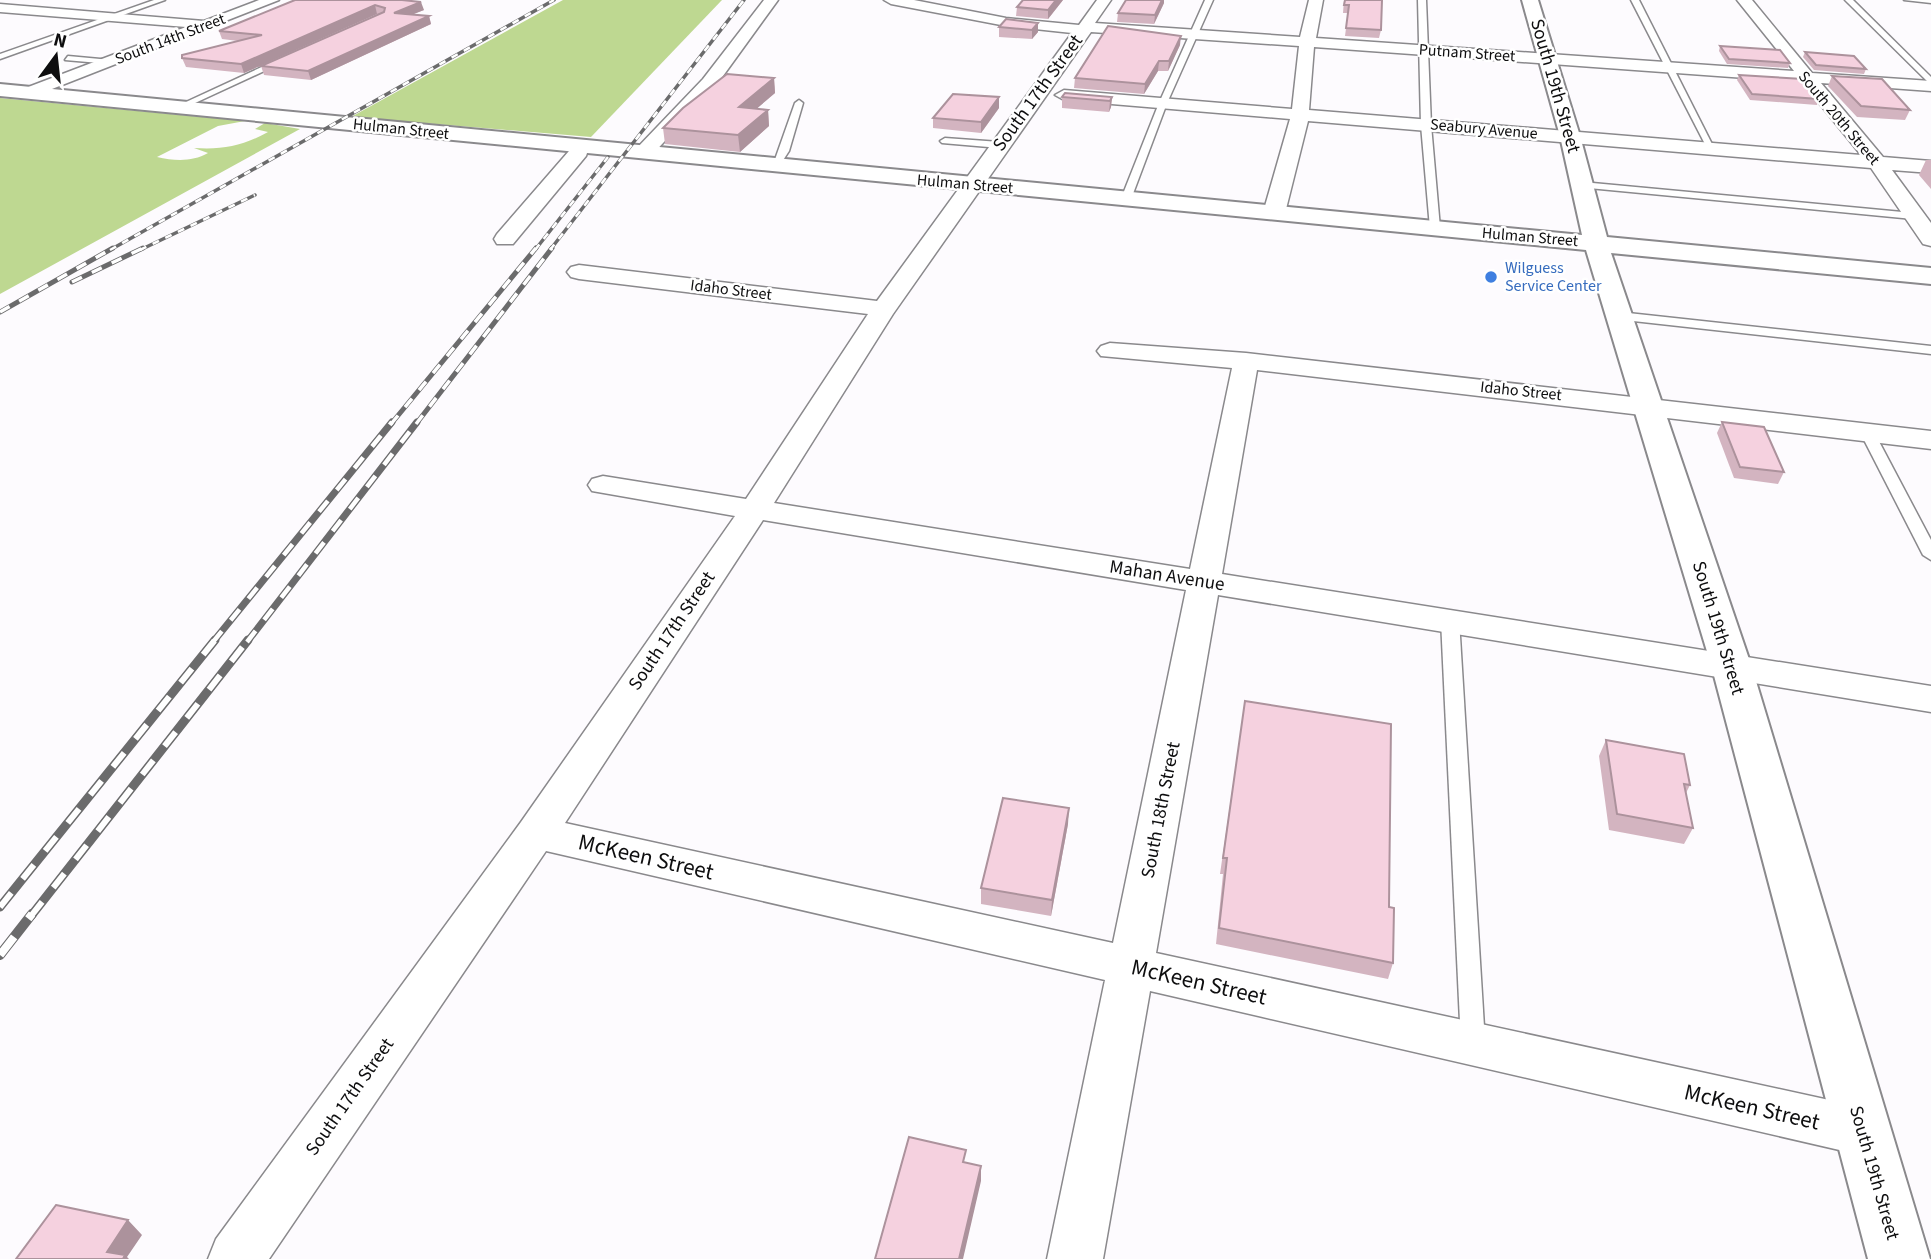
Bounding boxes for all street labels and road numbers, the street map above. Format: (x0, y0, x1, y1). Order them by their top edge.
street label: South 14th Street (112, 8, 229, 70)
street label: South 19th Street (1523, 16, 1587, 157)
street label: South 17th Street (986, 29, 1090, 157)
street label: Putnam Street (1418, 39, 1517, 67)
street label: South 20th Street (1793, 66, 1885, 170)
street label: Hulman Street (352, 113, 451, 145)
street label: Seabury Avenue (1429, 113, 1539, 145)
street label: Hulman Street (916, 169, 1015, 199)
street label: Hulman Street (1481, 222, 1580, 252)
street label: Idaho Street (689, 274, 774, 306)
street label: Idaho Street (1479, 376, 1563, 406)
street label: Mahan Avenue (1108, 554, 1226, 598)
street label: South 19th Street (1685, 558, 1751, 699)
street label: South 17th Street (622, 566, 722, 696)
street label: South 18th Street (1135, 739, 1188, 880)
street label: McKeen Street (575, 825, 717, 889)
street label: McKeen Street (1128, 950, 1270, 1014)
street label: South 17th Street (299, 1032, 401, 1161)
street label: McKeen Street (1681, 1075, 1823, 1139)
street label: South 19th Street (1842, 1103, 1906, 1244)

